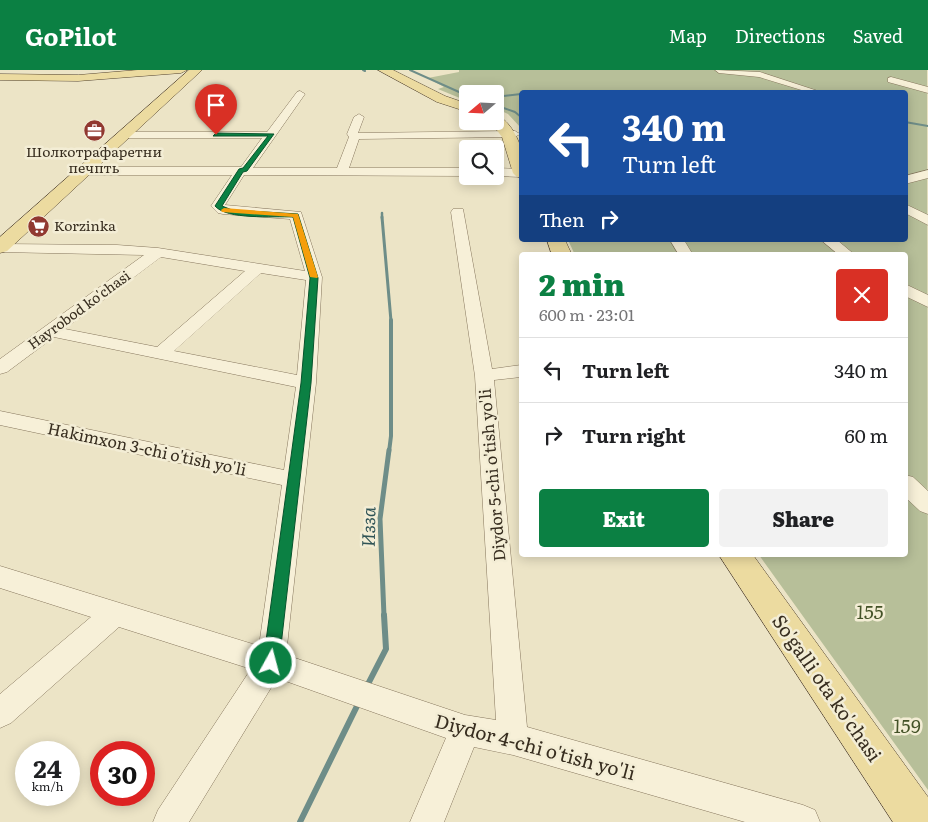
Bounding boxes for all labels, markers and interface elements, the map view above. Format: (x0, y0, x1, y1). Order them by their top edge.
text: GoPilot (25, 18, 117, 53)
text: Map (669, 22, 707, 49)
text: Directions (735, 22, 825, 49)
text: Saved (853, 22, 903, 49)
pin (195, 84, 237, 135)
north arrow (459, 85, 504, 130)
map controls (459, 85, 504, 185)
icon: arrive (202, 91, 230, 119)
text: 340 m (622, 100, 726, 152)
icon: left (539, 110, 604, 175)
office icon: Шолкотрафаретни печпть (82, 118, 106, 142)
button: search (459, 140, 504, 185)
place label: Шолкотрафаретни печпть (26, 141, 162, 177)
text: Turn left (622, 147, 716, 180)
text: Then (539, 205, 585, 233)
icon: right (595, 205, 623, 233)
supermarket icon: Korzinka (26, 214, 50, 238)
place label: Korzinka (54, 215, 116, 235)
text: 2 min (539, 261, 625, 305)
street label: Hayrobod ko'chasi (23, 265, 134, 353)
button: close (836, 269, 888, 321)
text: 600 m · 23:01 (539, 302, 634, 326)
icon: left (539, 356, 567, 384)
text: Turn left (582, 356, 669, 384)
text: 340 m (834, 356, 888, 384)
street label: Diydor 5-chi o'tish yo'li (471, 388, 511, 562)
street label: Hakimxon 3-chi o'tish yo'li (46, 415, 249, 481)
icon: right (539, 421, 567, 449)
text: Turn right (582, 421, 686, 449)
text: 60 m (845, 421, 888, 449)
button: Exit (539, 489, 709, 547)
button: Share (719, 489, 888, 547)
water label: Изза (354, 506, 381, 547)
park label: 155 (856, 597, 884, 625)
street label: So'galli ota ko'chasi (766, 608, 889, 767)
position arrow (244, 636, 296, 688)
street label: Diydor 4-chi o'tish yo'li (432, 706, 639, 786)
park label: 159 (893, 711, 921, 739)
speed limit sign: 30 (90, 741, 155, 806)
text: 24 (33, 749, 62, 786)
text: km/h (32, 777, 63, 795)

